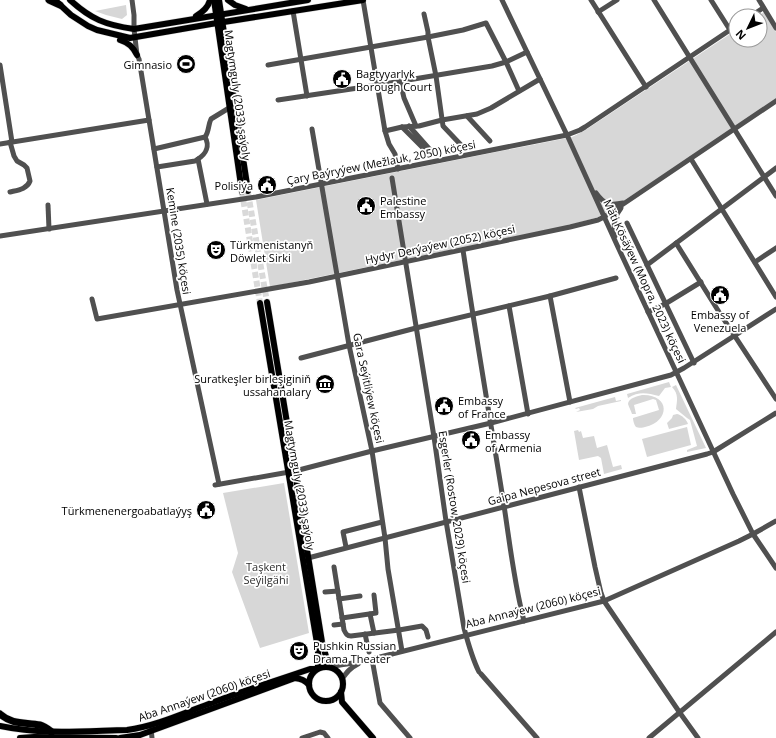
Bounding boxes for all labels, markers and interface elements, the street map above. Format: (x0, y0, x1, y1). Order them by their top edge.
north arrow (728, 8, 768, 48)
text: N (732, 27, 749, 44)
street label: Magtymguly (2033) şaýoly (221, 29, 255, 162)
sports icon: Gimnasio (175, 53, 197, 75)
place label: Gimnasio (124, 57, 172, 72)
place label: Bagtyyarlyk Borough Court (356, 66, 432, 94)
public building icon: Bagtyyarlyk Borough Court (331, 68, 353, 90)
street label: Çary Baýryýew (Mežlauk, 2050) köçesi (285, 136, 477, 188)
public building icon: Polisiýa (256, 174, 278, 196)
place label: Polisiýa (215, 178, 253, 193)
street label: Kemine (2035) köçesi (163, 186, 195, 296)
place label: Palestine Embassy (380, 193, 427, 221)
public building icon: Palestine Embassy (355, 195, 377, 217)
street label: Mäti Kösäýew (Mopra, 2023) köçesi (600, 197, 690, 365)
street label: Hydyr Derýaýew (2052) köçesi (364, 221, 516, 267)
place label: Türkmenistanyň Döwlet Sirki (230, 237, 313, 265)
theatre icon: Türkmenistanyň Döwlet Sirki (205, 239, 227, 261)
public building icon: Embassy of Venezuela (709, 284, 731, 306)
place label: Embassy of Venezuela (691, 307, 750, 335)
street label: Gara Seýitliýew köçesi (350, 331, 388, 445)
place label: Suratkeşler birleşiginiň ussahanalary (194, 371, 311, 399)
museum icon: Suratkeşler birleşiginiň ussahanalary (314, 373, 336, 395)
place label: Embassy of France (458, 393, 506, 421)
public building icon: Embassy of France (433, 395, 455, 417)
street label: Magtymguly (2033) şaýoly (281, 419, 319, 552)
place label: Embassy of Armenia (485, 427, 542, 455)
public building icon: Embassy of Armenia (460, 429, 482, 451)
street label: Esgerler (Rostow, 2029) köçesi (436, 430, 474, 584)
street label: Gaipa Nepesova street (486, 464, 602, 508)
public building icon: Türkmenenergoabatlaýyş (195, 499, 217, 521)
place label: Türkmenenergoabatlaýyş (62, 503, 192, 518)
park label: Taşkent Seýilgähi (244, 559, 288, 587)
street label: Aba Annaýew (2060) köçesi (464, 583, 602, 631)
place label: Pushkin Russian Drama Theater (313, 638, 396, 666)
theatre icon: Pushkin Russian Drama Theater (288, 640, 310, 662)
street label: Aba Annaýew (2060) köçesi (136, 665, 272, 725)

